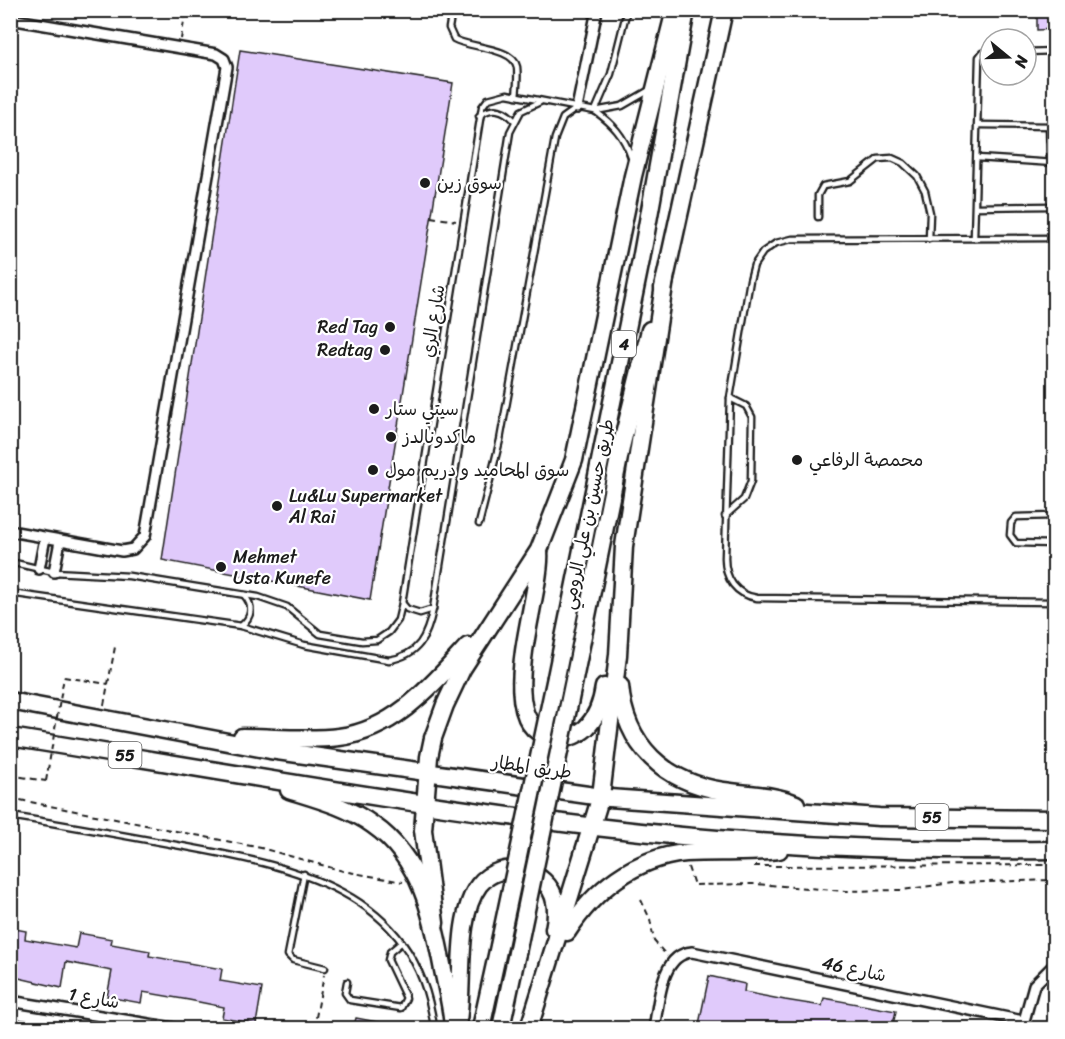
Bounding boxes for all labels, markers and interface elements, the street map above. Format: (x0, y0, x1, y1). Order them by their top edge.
north arrow (978, 27, 1038, 87)
text: N (1006, 51, 1038, 73)
place label: سوق زين (437, 167, 502, 199)
marker: سوق زين (418, 176, 432, 190)
street label: شارع الري (411, 282, 455, 360)
place label: Red Tag (318, 311, 378, 343)
marker: Red Tag (383, 320, 397, 334)
road number: 4 (612, 331, 636, 357)
place label: Redtag (317, 334, 373, 366)
marker: Redtag (378, 343, 392, 357)
place label: سيتي ستار (384, 393, 459, 425)
marker: سيتي ستار (367, 402, 381, 416)
street label: طريق حسين بن علي الرومي (552, 416, 624, 612)
place label: ماكدونالدز (401, 421, 476, 453)
marker: ماكدونالدز (384, 430, 398, 444)
place label: محمصة الرفاعي (809, 444, 923, 476)
marker: محمصة الرفاعي (790, 453, 804, 467)
place label: سوق المحاميد و دريم مول (385, 454, 569, 486)
marker: سوق المحاميد و دريم مول (366, 463, 380, 477)
place label: Lu&Lu Supermarket Al Rai (288, 480, 443, 533)
marker: Lu&Lu Supermarket Al Rai (270, 499, 284, 513)
place label: Mehmet Usta Kunefe (233, 541, 331, 594)
marker: Mehmet Usta Kunefe (214, 560, 228, 574)
road number: 55 (108, 742, 142, 768)
street label: طريق المطار (488, 745, 574, 788)
road number: 55 (916, 804, 948, 830)
street label: شارع 46 (819, 947, 889, 991)
street label: شارع 1 (66, 978, 122, 1018)

